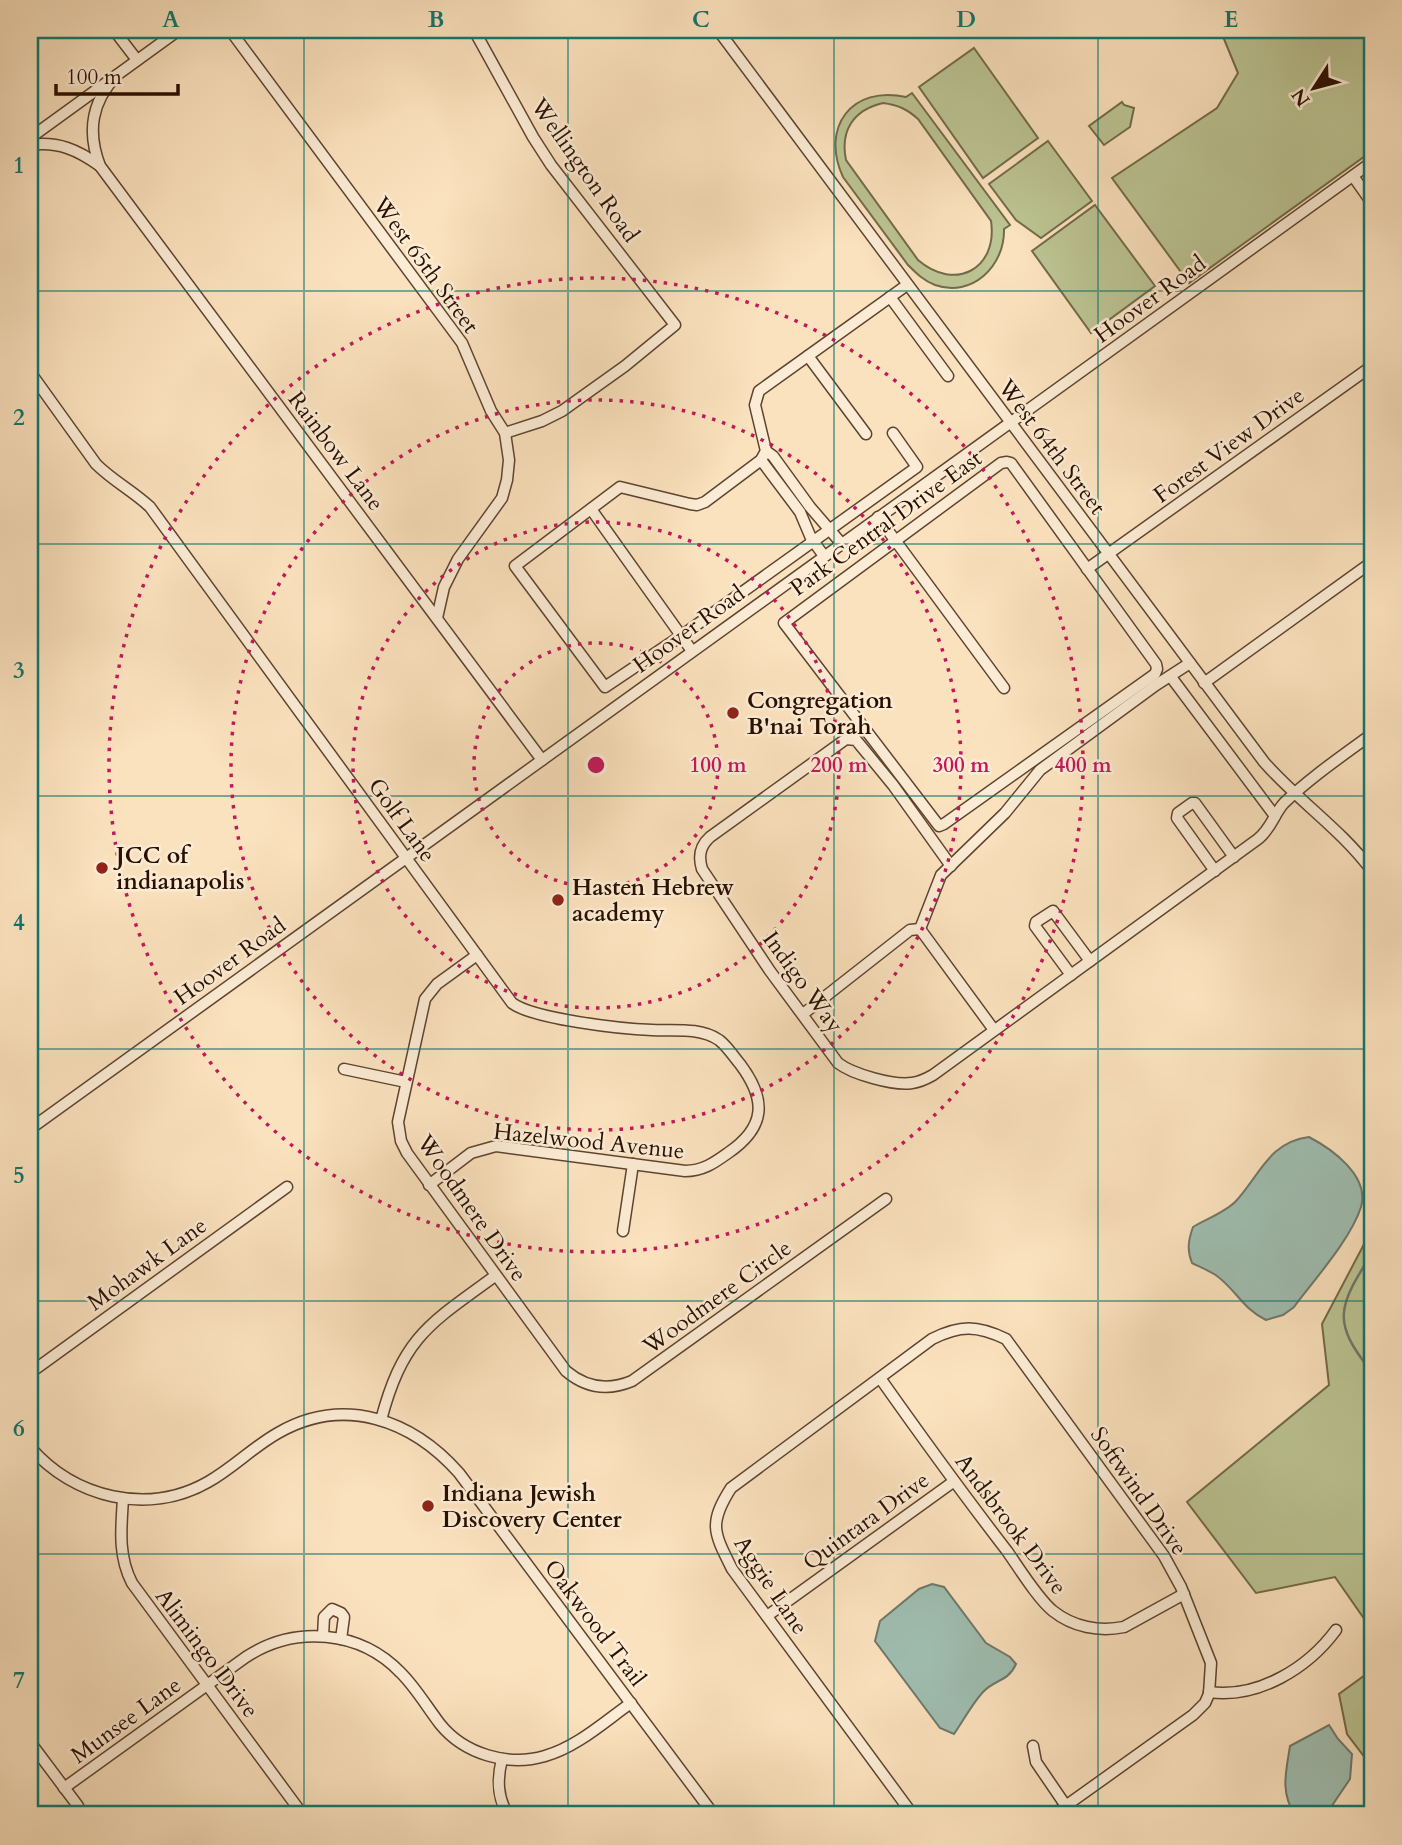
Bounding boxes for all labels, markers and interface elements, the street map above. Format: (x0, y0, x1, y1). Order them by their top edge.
text: A (162, 4, 180, 35)
text: B (428, 4, 444, 35)
text: C (692, 4, 710, 35)
text: D (956, 4, 976, 35)
text: E (1224, 4, 1238, 35)
scale bar (56, 52, 178, 96)
north arrow (1280, 52, 1350, 122)
text: 100 m (66, 63, 122, 92)
text: N (1285, 83, 1316, 112)
street label: Wellington Road (523, 91, 647, 249)
text: 1 (13, 150, 25, 181)
street label: West 65th Street (365, 190, 486, 340)
street label: Hoover Road (1088, 247, 1213, 350)
street label: West 64th Street (990, 372, 1113, 521)
street label: Forest View Drive (1147, 380, 1311, 510)
street label: Rainbow Lane (281, 385, 391, 517)
text: 2 (13, 402, 25, 433)
street label: Park Central Drive East (784, 443, 988, 603)
street label: Hoover Road (627, 577, 752, 680)
text: 3 (13, 655, 25, 686)
place label: Congregation B'nai Torah (747, 685, 893, 742)
marker: Congregation B'nai Torah (725, 705, 741, 721)
text: 100 m (689, 751, 747, 780)
text: 200 m (810, 751, 868, 780)
text: 300 m (932, 751, 990, 780)
text: 400 m (1054, 751, 1112, 780)
centre of rings (584, 753, 608, 777)
street label: Golf Lane (361, 772, 443, 868)
place label: JCC of indianapolis (113, 840, 245, 897)
marker: JCC of indianapolis (94, 860, 110, 876)
place label: Hasten Hebrew academy (572, 872, 735, 929)
marker: Hasten Hebrew academy (550, 892, 566, 908)
text: 4 (13, 907, 25, 938)
street label: Hoover Road (168, 909, 293, 1012)
street label: Indigo Way (756, 925, 850, 1039)
street label: Hazelwood Avenue (492, 1116, 686, 1166)
street label: Woodmere Drive (409, 1127, 534, 1288)
text: 5 (13, 1160, 25, 1191)
street label: Mohawk Lane (81, 1210, 213, 1318)
street label: Woodmere Circle (636, 1233, 798, 1362)
text: 6 (13, 1413, 25, 1444)
street label: Softwind Drive (1083, 1421, 1195, 1561)
street label: Andsbrook Drive (948, 1447, 1074, 1601)
street label: Quintara Drive (796, 1465, 936, 1577)
place label: Indiana Jewish Discovery Center (442, 1478, 622, 1535)
marker: Indiana Jewish Discovery Center (420, 1498, 436, 1514)
street label: Aggie Lane (727, 1530, 815, 1640)
street label: Oakwood Trail (537, 1553, 653, 1693)
street label: Alimingo Drive (148, 1582, 266, 1724)
text: 7 (13, 1665, 25, 1696)
street label: Munsee Lane (65, 1669, 187, 1771)

